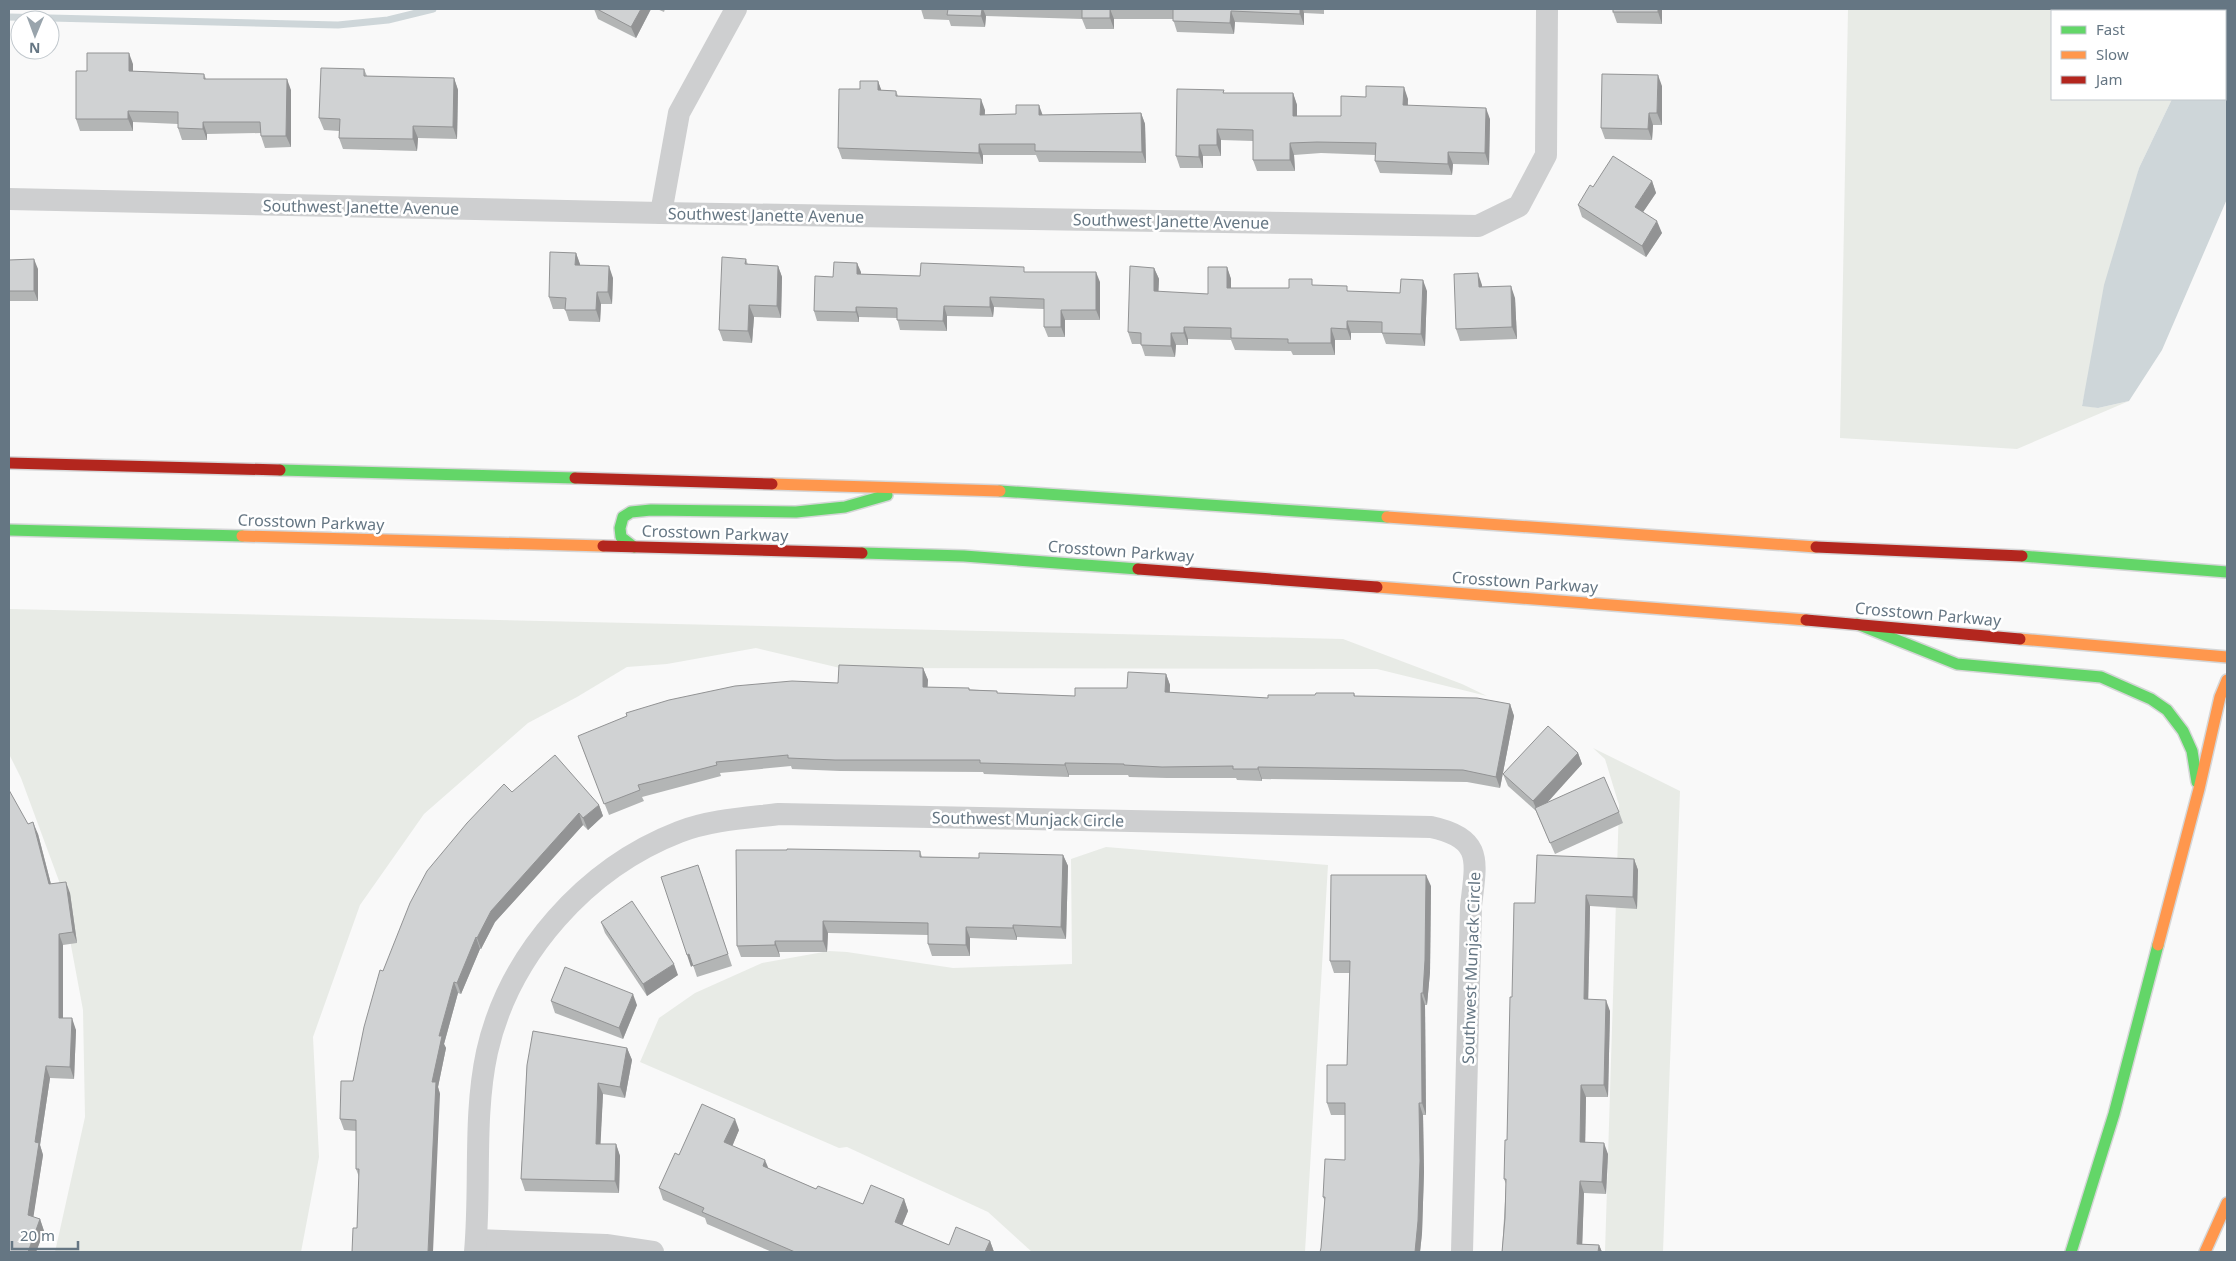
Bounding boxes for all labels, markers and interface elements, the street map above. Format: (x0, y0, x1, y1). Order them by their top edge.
north arrow (10, 10, 60, 60)
legend (2051, 10, 2226, 100)
text: Fast (2096, 19, 2125, 39)
text: N (29, 39, 41, 58)
text: Slow (2096, 44, 2129, 64)
text: Jam (2094, 69, 2123, 89)
street label: Southwest Janette Avenue (263, 194, 459, 220)
street label: Southwest Janette Avenue (668, 202, 864, 228)
street label: Southwest Janette Avenue (1073, 208, 1269, 234)
street label: Crosstown Parkway (237, 508, 386, 536)
street label: Crosstown Parkway (641, 519, 790, 547)
street label: Crosstown Parkway (1047, 535, 1196, 567)
street label: Crosstown Parkway (1451, 566, 1600, 598)
street label: Crosstown Parkway (1854, 597, 2003, 631)
street label: Southwest Munjack Circle (932, 806, 1124, 832)
street label: Southwest Munjack Circle (1457, 871, 1485, 1065)
scale bar (12, 1218, 79, 1250)
text: 20 m (20, 1225, 55, 1245)

